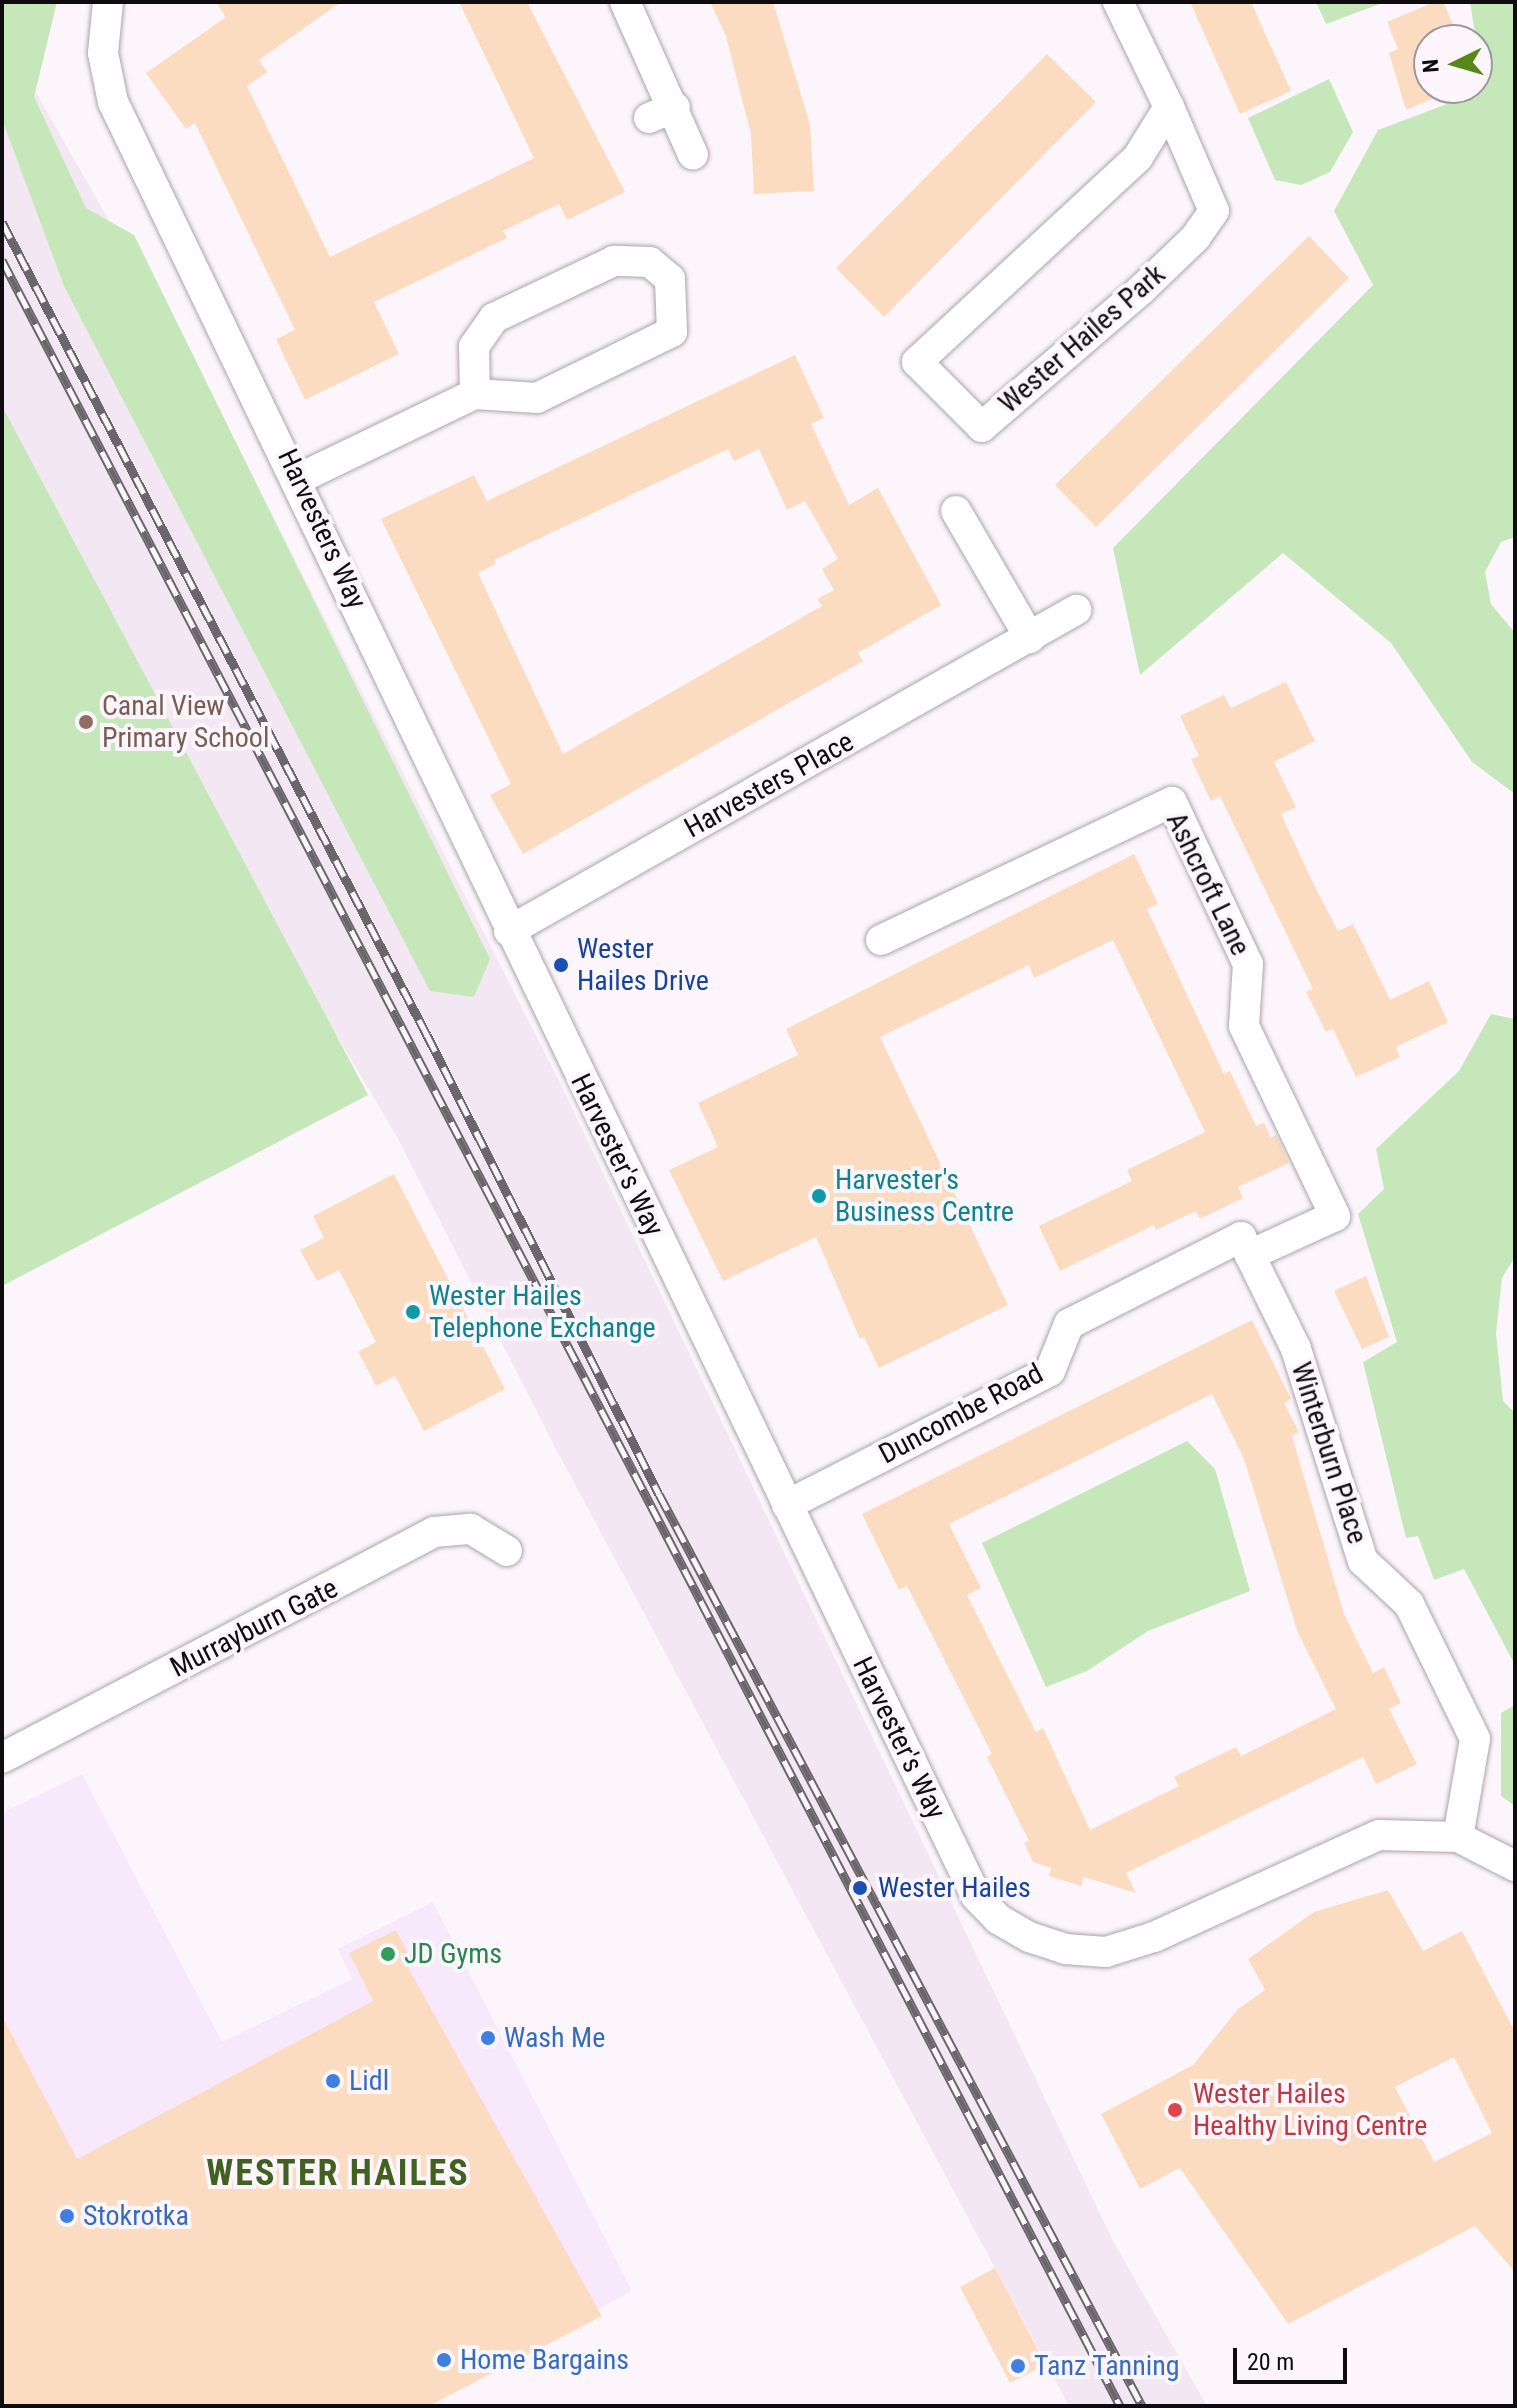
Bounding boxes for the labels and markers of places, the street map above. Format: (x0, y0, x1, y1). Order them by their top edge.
place label: Canal View Primary School (102, 689, 269, 755)
marker: Canal View Primary School (77, 713, 95, 731)
place label: Wester Hailes Drive (577, 932, 709, 998)
marker: Wester Hailes Drive (552, 956, 570, 974)
place label: Harvester's Business Centre (835, 1163, 1014, 1229)
marker: Harvester's Business Centre (810, 1187, 828, 1205)
place label: Wester Hailes Telephone Exchange (429, 1279, 656, 1345)
marker: Wester Hailes Telephone Exchange (404, 1303, 422, 1321)
place label: Wester Hailes (878, 1871, 1031, 1905)
marker: Wester Hailes (849, 1877, 871, 1899)
place label: JD Gyms (404, 1937, 502, 1971)
marker: JD Gyms (379, 1945, 397, 1963)
place label: Wash Me (504, 2021, 605, 2055)
marker: Wash Me (479, 2029, 497, 2047)
place label: Lidl (349, 2064, 389, 2098)
marker: Lidl (324, 2072, 342, 2090)
place label: Wester Hailes Healthy Living Centre (1193, 2077, 1427, 2143)
marker: Wester Hailes Healthy Living Centre (1164, 2099, 1186, 2121)
place label: Stokrotka (83, 2199, 189, 2233)
marker: Stokrotka (58, 2207, 76, 2225)
place label: Home Bargains (460, 2343, 629, 2377)
place label: Tanz Tanning (1034, 2349, 1180, 2383)
marker: Home Bargains (435, 2351, 453, 2369)
marker: Tanz Tanning (1009, 2357, 1027, 2375)

